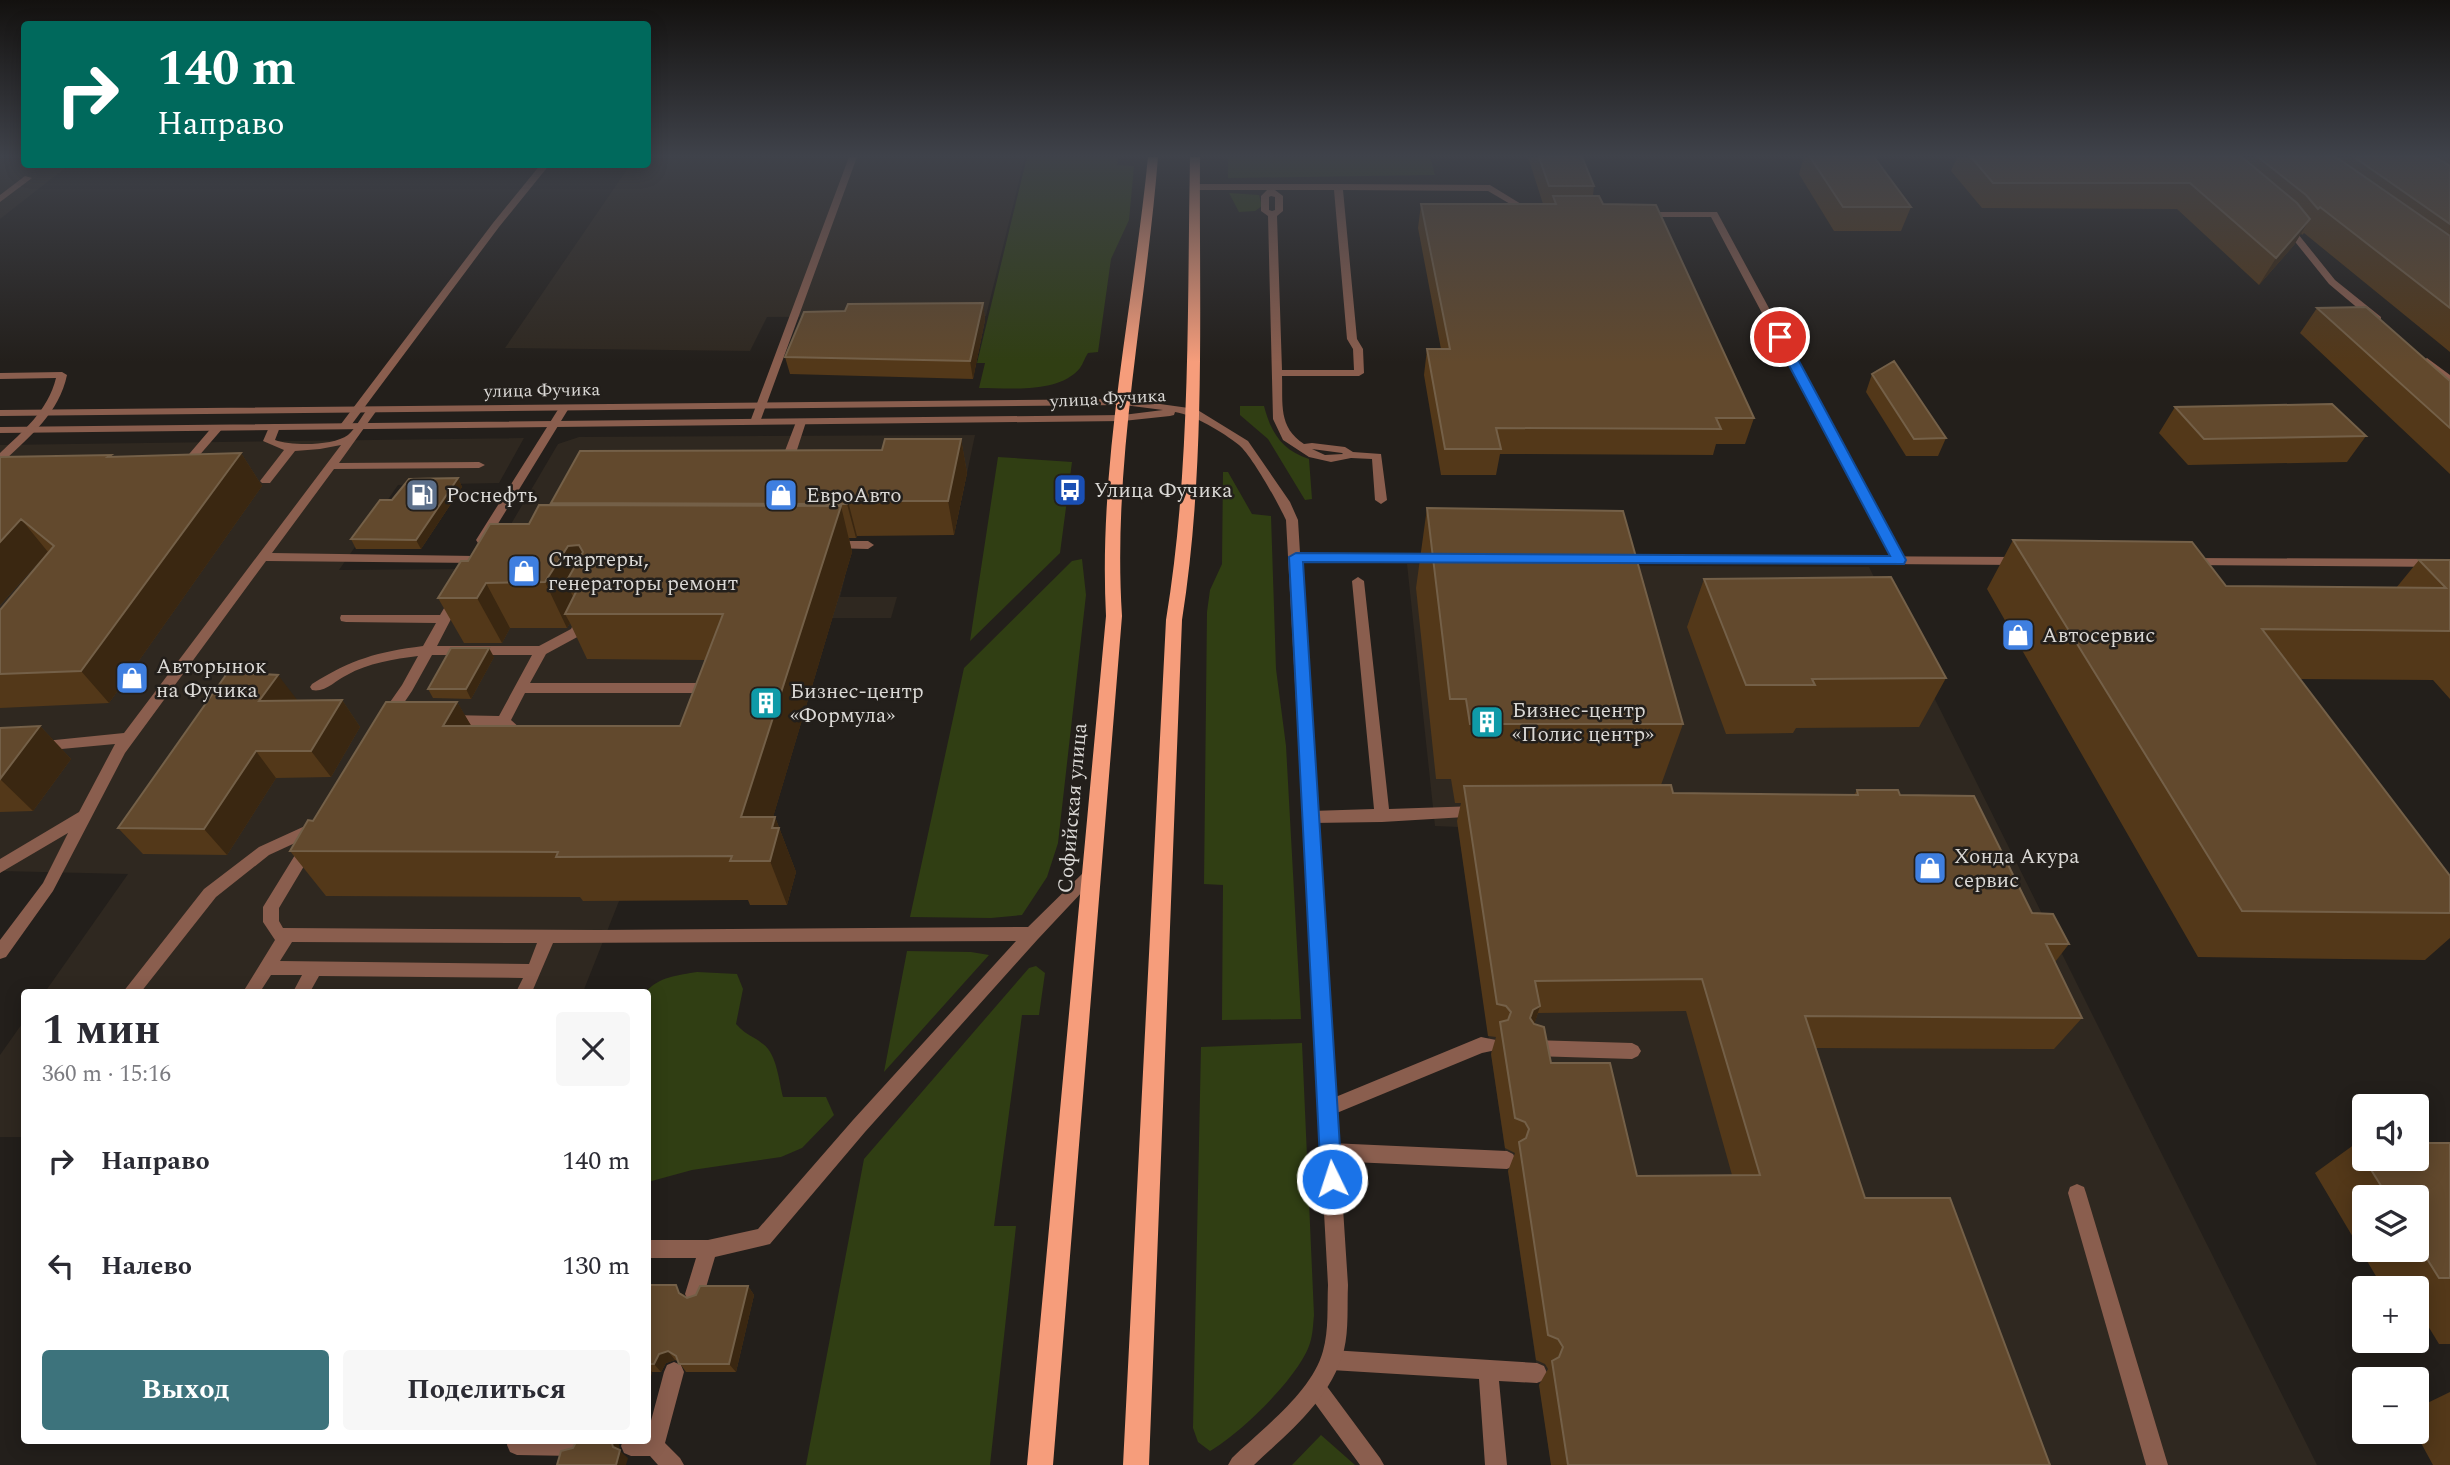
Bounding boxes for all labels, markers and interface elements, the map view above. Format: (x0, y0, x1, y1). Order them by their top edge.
text: 140 m (157, 32, 296, 107)
icon: right (42, 49, 133, 140)
text: Направо (157, 100, 284, 149)
pin (1750, 307, 1810, 367)
icon: arrive (1761, 318, 1799, 356)
street label: улица Фучика (483, 376, 601, 405)
street label: улица Фучика (1048, 382, 1167, 415)
bus stop icon: Улица Фучика (1051, 471, 1089, 509)
place label: Улица Фучика (1094, 475, 1233, 507)
fuel station icon: Роснефть (403, 476, 441, 514)
shop icon: ЕвроАвто (762, 476, 800, 514)
place label: Роснефть (446, 480, 537, 512)
place label: ЕвроАвто (806, 480, 901, 512)
place label: Стартеры, генераторы ремонт (548, 544, 738, 600)
shop icon: Стартеры, генераторы ремонт (505, 552, 543, 590)
shop icon: Автосервис (1999, 616, 2037, 654)
place label: Автосервис (2042, 620, 2155, 652)
place label: Авторынок на Фучика (156, 651, 267, 707)
shop icon: Авторынок на Фучика (113, 659, 151, 697)
place label: Бизнес-центр «Формула» (790, 676, 924, 732)
building icon: Бизнес-центр «Формула» (747, 684, 785, 722)
place label: Бизнес-центр «Полис центр» (1512, 695, 1654, 751)
building icon: Бизнес-центр «Полис центр» (1468, 703, 1506, 741)
street label: Софийская улица (1050, 721, 1096, 895)
place label: Хонда Акура сервис (1954, 841, 2080, 897)
shop icon: Хонда Акура сервис (1911, 849, 1949, 887)
text: 1 мин (42, 999, 160, 1062)
button: close (556, 1012, 630, 1086)
text: 360 m · 15:16 (42, 1057, 171, 1092)
map controls (2352, 1094, 2429, 1444)
button: sound (2352, 1094, 2429, 1171)
text: Направо (101, 1141, 210, 1181)
text: 140 m (562, 1141, 630, 1181)
icon: right (42, 1142, 80, 1180)
position arrow (1295, 1142, 1369, 1216)
button: layers (2352, 1185, 2429, 1262)
text: Налево (101, 1246, 192, 1286)
text: 130 m (562, 1246, 630, 1286)
icon: left (42, 1247, 80, 1285)
button: + (2352, 1276, 2429, 1353)
button: Выход (42, 1350, 329, 1430)
button: Поделиться (343, 1350, 630, 1430)
button: − (2352, 1367, 2429, 1444)

